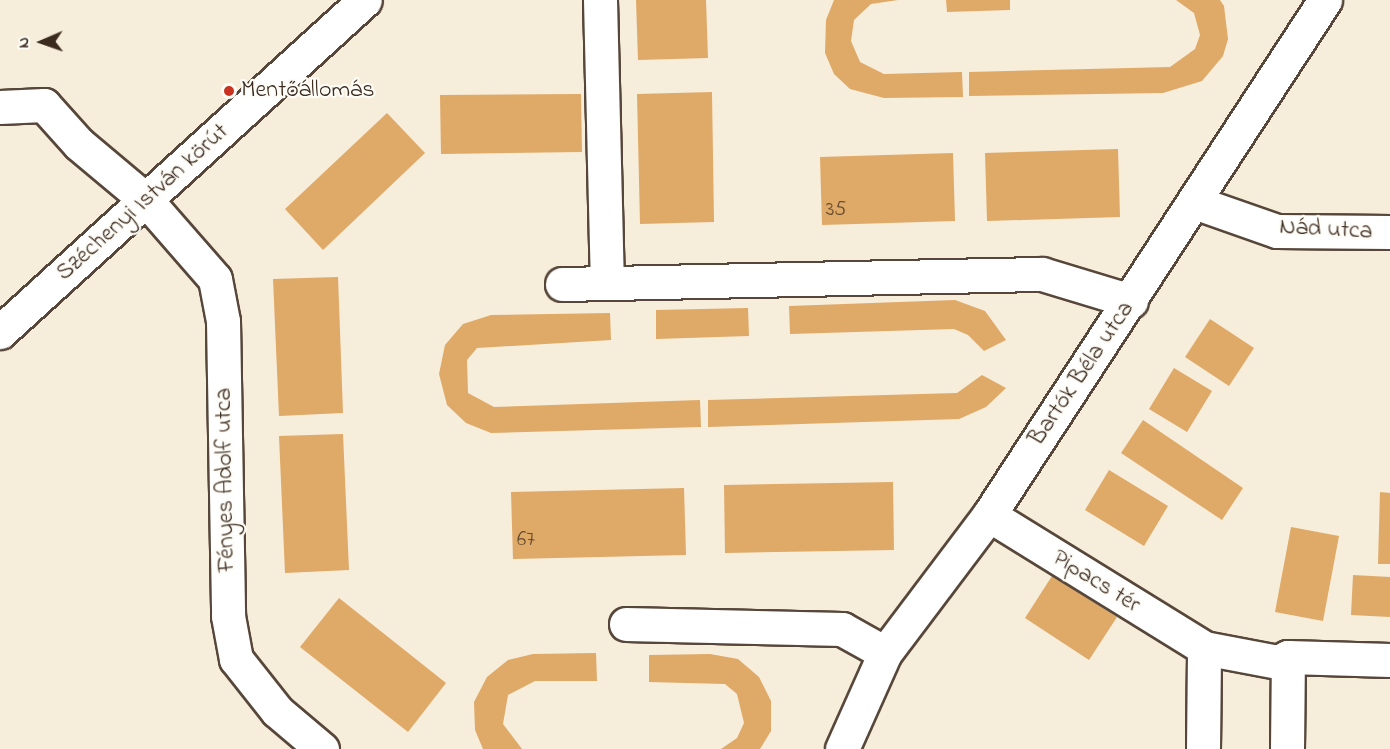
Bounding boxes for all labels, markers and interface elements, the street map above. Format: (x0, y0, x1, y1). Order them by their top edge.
north arrow (12, 12, 72, 72)
text: N (12, 37, 36, 48)
place label: Mentőállomás (241, 77, 374, 105)
marker: Mentőállomás (222, 84, 236, 98)
street label: Széchenyi István körút (51, 118, 235, 288)
house number: 35 (826, 197, 846, 223)
street label: Nád utca (1279, 213, 1373, 247)
street label: Bartók Béla utca (1023, 296, 1141, 452)
street label: Fényes Adolf utca (210, 387, 242, 573)
house number: 67 (517, 527, 535, 553)
street label: Pipacs tér (1047, 544, 1145, 620)

